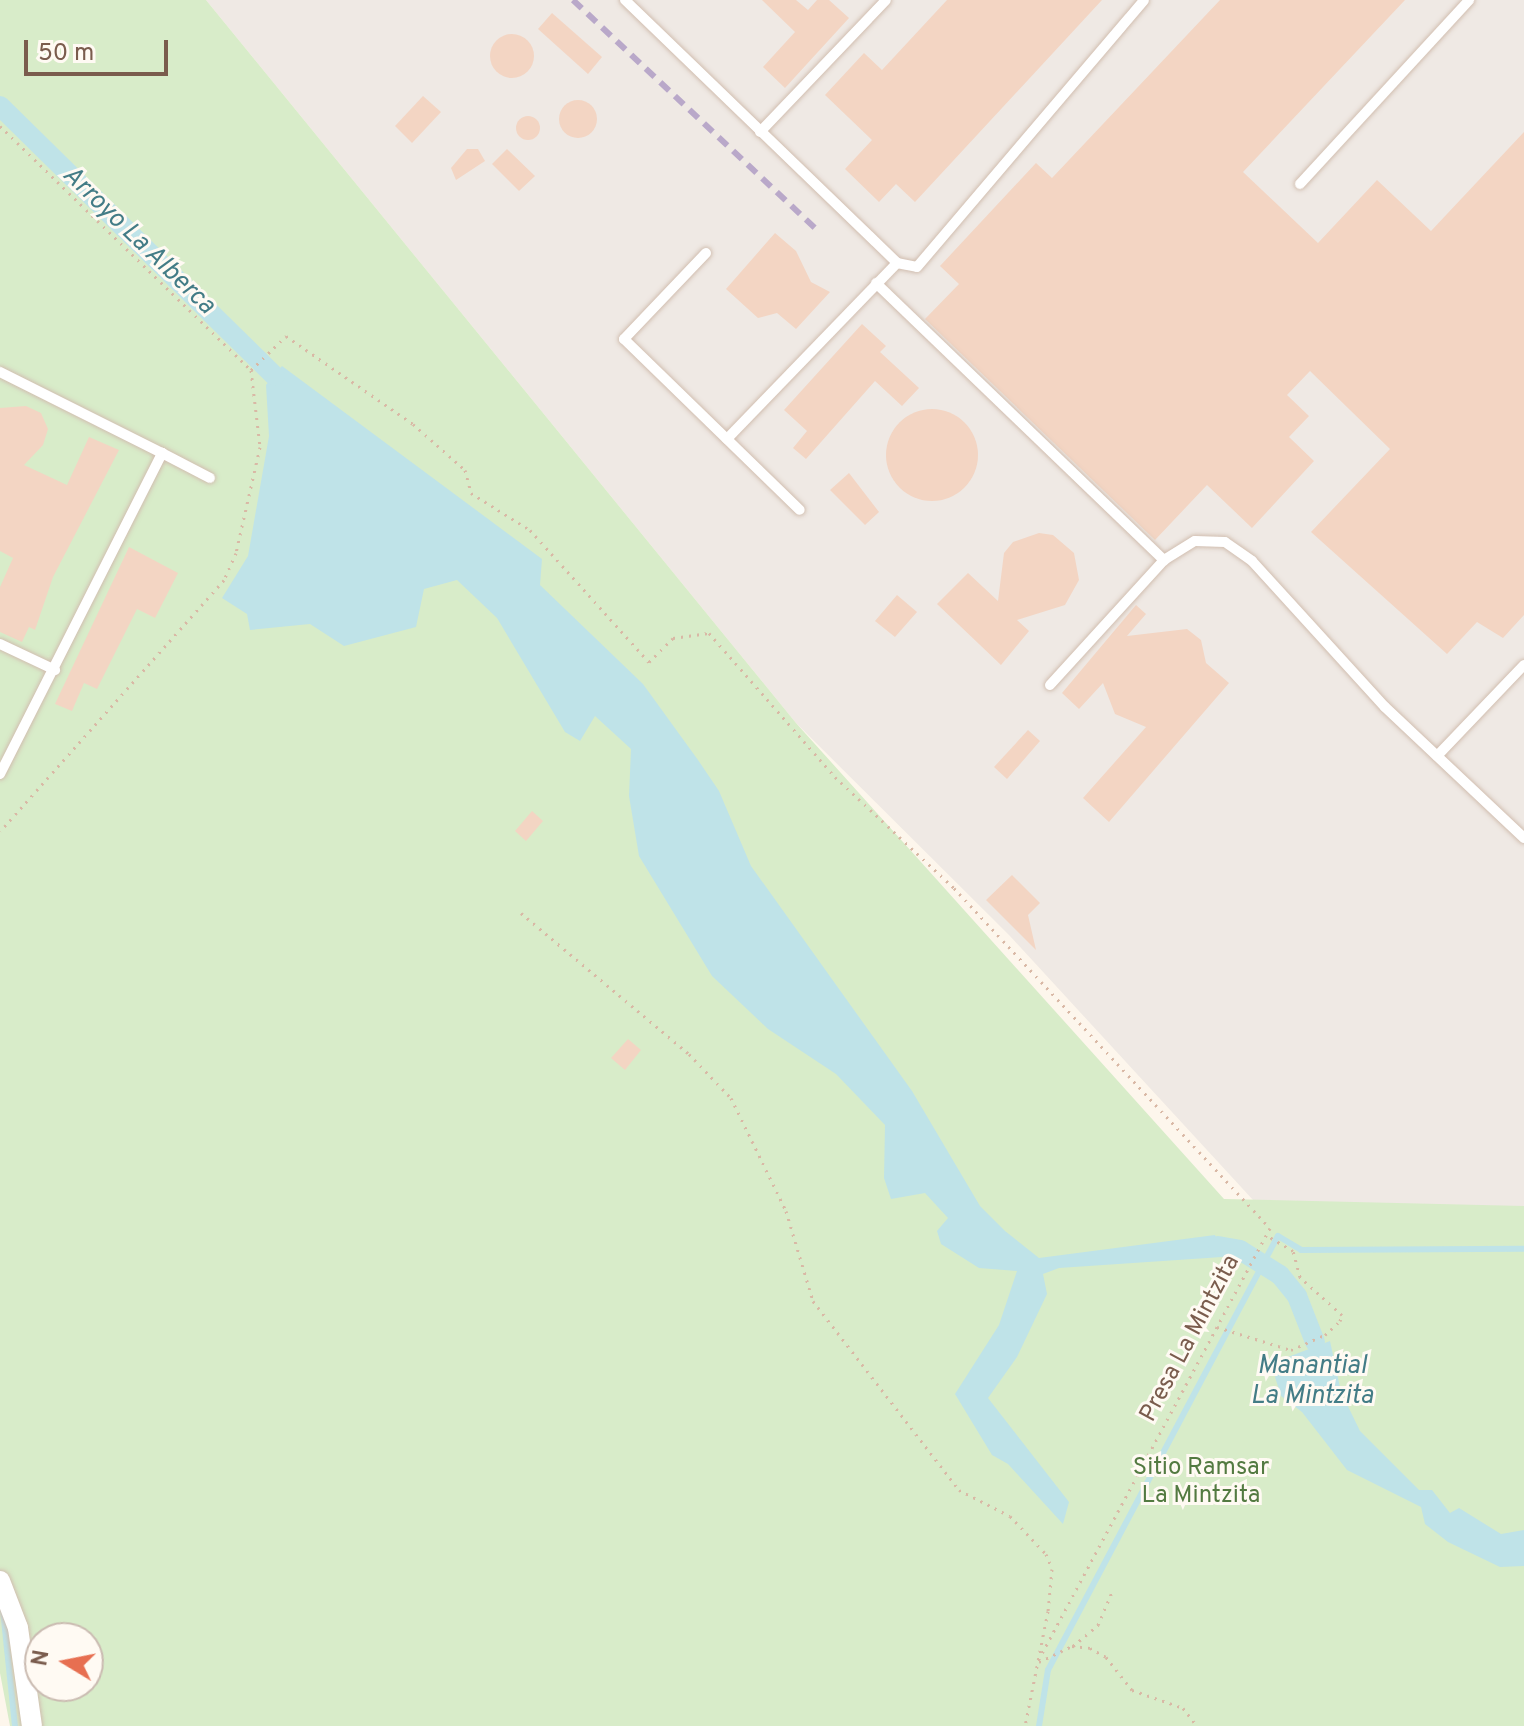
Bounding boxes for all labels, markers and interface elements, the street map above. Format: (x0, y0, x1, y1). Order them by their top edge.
scale bar (28, 24, 172, 74)
text: 50 m (38, 39, 94, 69)
water label: Arroyo La Alberca (55, 160, 221, 322)
street label: Presa La Mintzita (1135, 1251, 1247, 1427)
water label: Manantial La Mintzita (1251, 1351, 1373, 1412)
park label: Sitio Ramsar La Mintzita (1133, 1455, 1269, 1511)
north arrow (24, 1622, 104, 1702)
text: N (27, 1648, 57, 1668)

